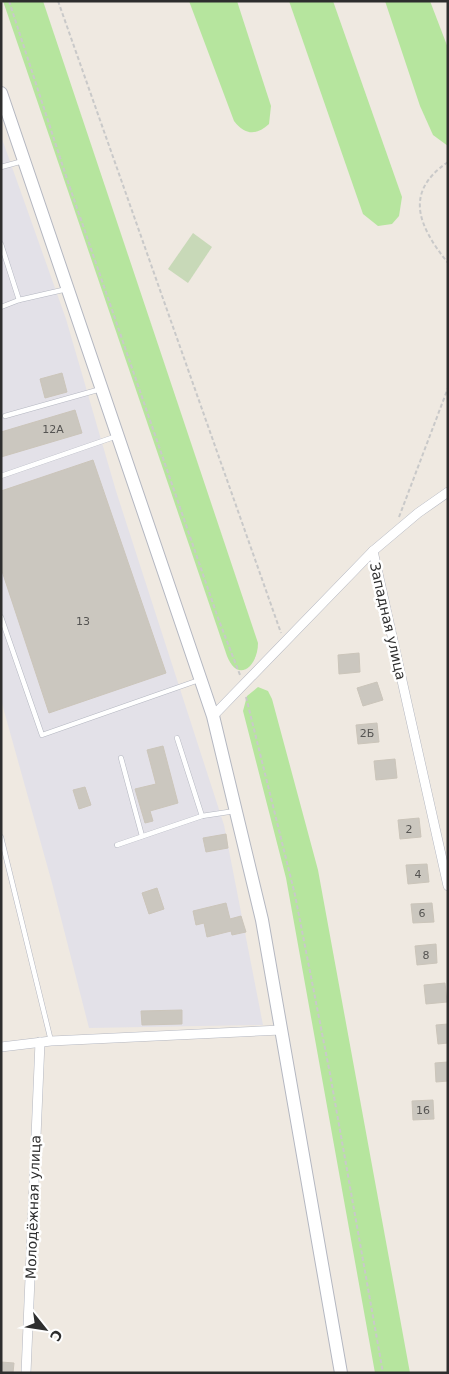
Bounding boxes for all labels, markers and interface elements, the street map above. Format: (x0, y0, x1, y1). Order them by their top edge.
house number: 12А (42, 423, 64, 436)
street label: Западная улица (367, 561, 409, 681)
house number: 13 (76, 615, 90, 628)
house number: 2Б (360, 727, 374, 740)
house number: 2 (406, 823, 413, 836)
house number: 4 (415, 868, 422, 881)
house number: 6 (419, 907, 426, 920)
house number: 8 (423, 949, 430, 962)
house number: 16 (416, 1104, 430, 1117)
street label: Молодёжная улица (22, 1135, 44, 1279)
north arrow (20, 1304, 70, 1354)
text: С (47, 1327, 66, 1344)

